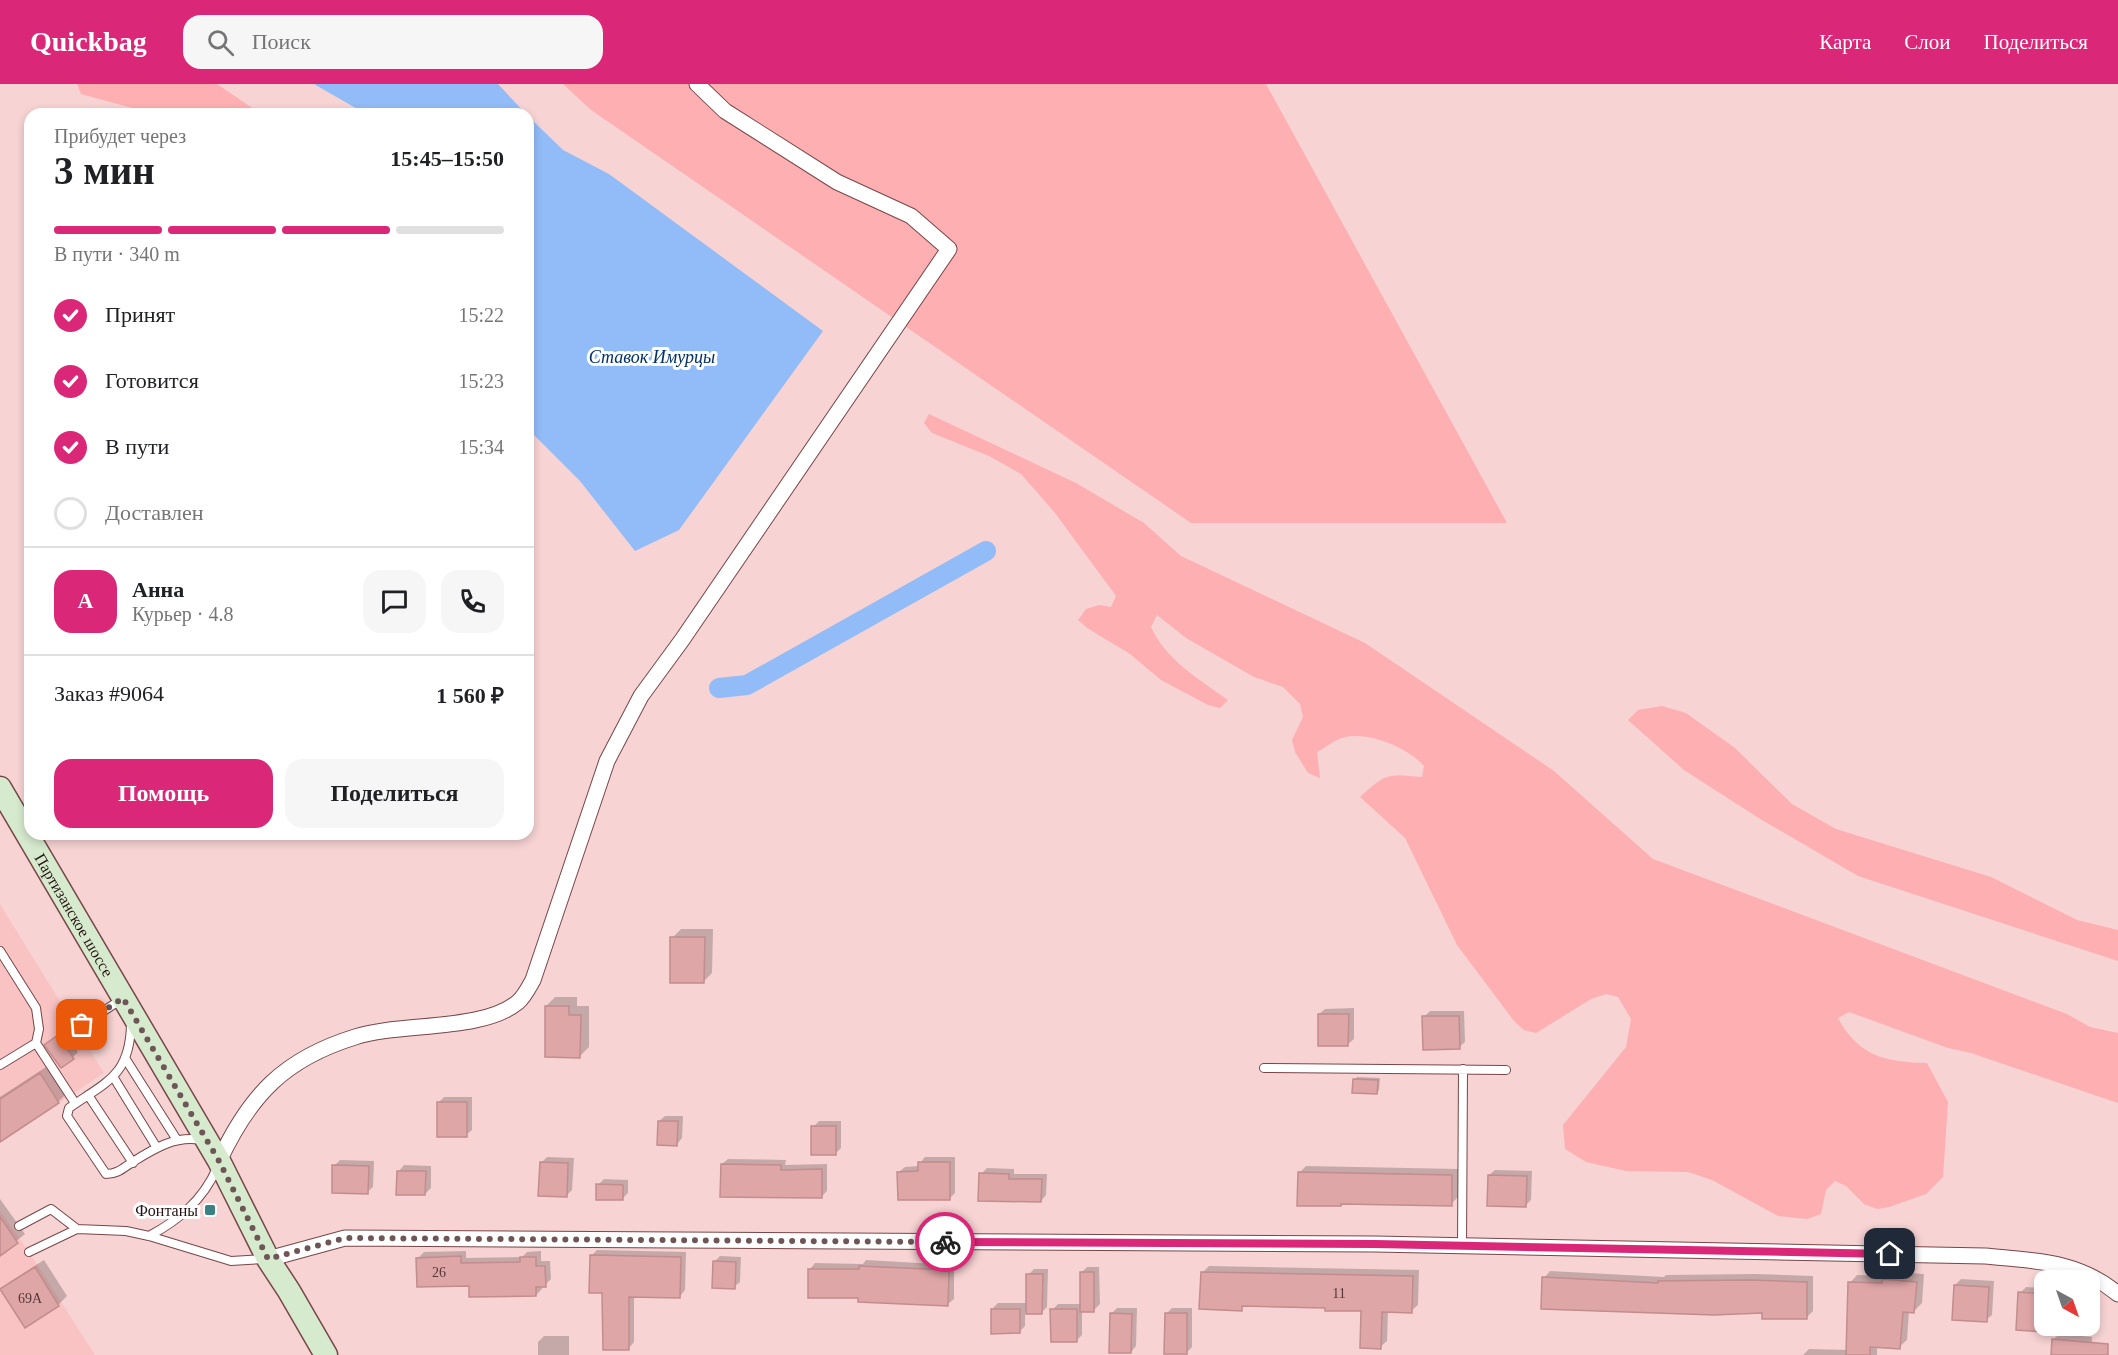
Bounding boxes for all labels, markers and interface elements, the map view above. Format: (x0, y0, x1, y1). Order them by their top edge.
search box (183, 15, 603, 69)
text: Quickbag (30, 26, 147, 57)
icon: search (204, 26, 237, 59)
text: Поиск (252, 29, 311, 54)
text: Карта (1819, 30, 1871, 54)
text: Слои (1904, 30, 1950, 54)
text: Поделиться (1983, 30, 2088, 54)
text: Прибудет через (54, 125, 186, 147)
text: 15:45–15:50 (390, 146, 504, 171)
text: 3 мин (54, 149, 155, 192)
text: В пути · 340 m (54, 243, 180, 265)
icon: check (54, 299, 87, 332)
text: Принят (105, 302, 175, 327)
text: 15:22 (458, 304, 504, 326)
water label: Ставок Имурцы (589, 347, 715, 367)
icon: check (54, 365, 87, 398)
text: Готовится (105, 368, 199, 393)
text: 15:23 (458, 370, 504, 392)
icon: check (54, 431, 87, 464)
text: В пути (105, 434, 169, 459)
text: 15:34 (458, 436, 504, 458)
text: Доставлен (105, 500, 204, 525)
button: chat (363, 570, 426, 633)
button: phone (441, 570, 504, 633)
text: Анна (132, 577, 184, 602)
text: А (78, 588, 93, 613)
text: Курьер · 4.8 (132, 603, 234, 625)
text: Заказ #9064 (54, 681, 164, 706)
text: 1 560 ₽ (436, 683, 504, 708)
button: Помощь (54, 759, 273, 828)
button: Поделиться (285, 759, 504, 828)
street label: Партизанское шоссе (32, 850, 117, 979)
pin (56, 999, 107, 1050)
icon: bag (65, 1008, 98, 1041)
place label: Фонтаны (135, 1202, 198, 1219)
marker: Фонтаны (203, 1203, 217, 1217)
courier (915, 1212, 975, 1272)
icon: bike (929, 1226, 962, 1259)
pin (1864, 1228, 1915, 1279)
icon: home (1873, 1237, 1906, 1270)
house number: 26 (432, 1265, 446, 1280)
north arrow (2034, 1270, 2100, 1336)
map controls (2034, 1270, 2100, 1336)
house number: 11 (1332, 1286, 1346, 1301)
house number: 69А (18, 1291, 43, 1306)

